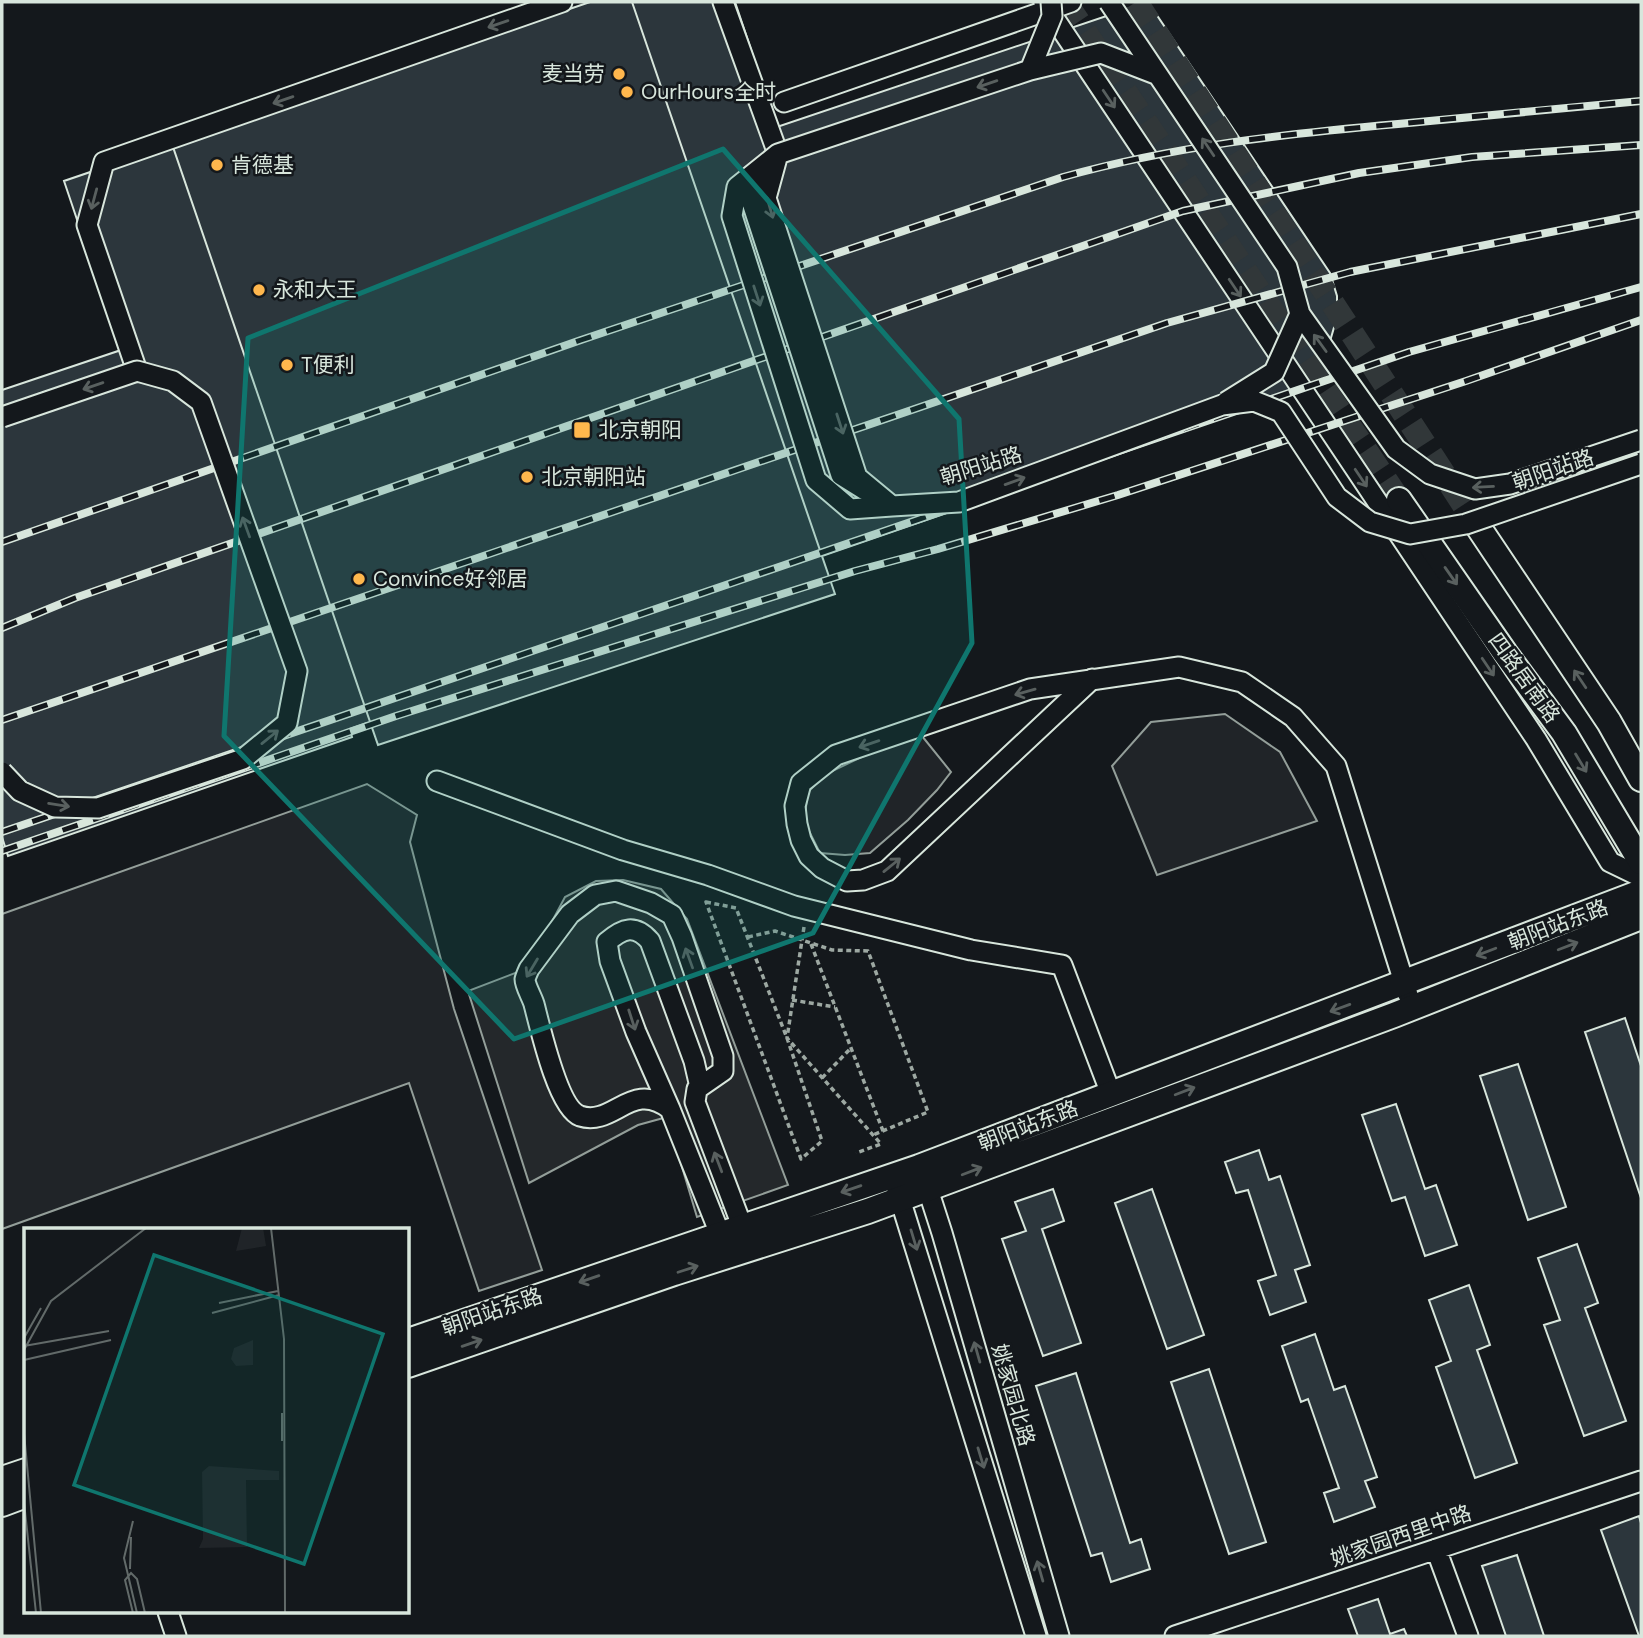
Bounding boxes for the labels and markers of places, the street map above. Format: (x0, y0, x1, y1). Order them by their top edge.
place label: 麦当劳 (542, 60, 605, 88)
marker: 麦当劳 (611, 66, 627, 82)
place label: OurHours全时 (641, 78, 776, 106)
marker: OurHours全时 (619, 84, 635, 100)
place label: 肯德基 (231, 151, 294, 179)
marker: 肯德基 (209, 157, 225, 173)
place label: 永和大王 (273, 276, 357, 304)
marker: 永和大王 (251, 282, 267, 298)
place label: T便利 (301, 351, 355, 379)
marker: T便利 (279, 357, 295, 373)
place label: 北京朝阳 (598, 416, 682, 444)
marker: 北京朝阳 (572, 420, 592, 440)
place label: 北京朝阳站 (541, 463, 646, 491)
marker: 北京朝阳站 (519, 469, 535, 485)
place label: Convince好邻居 (373, 565, 527, 593)
marker: Convince好邻居 (351, 571, 367, 587)

